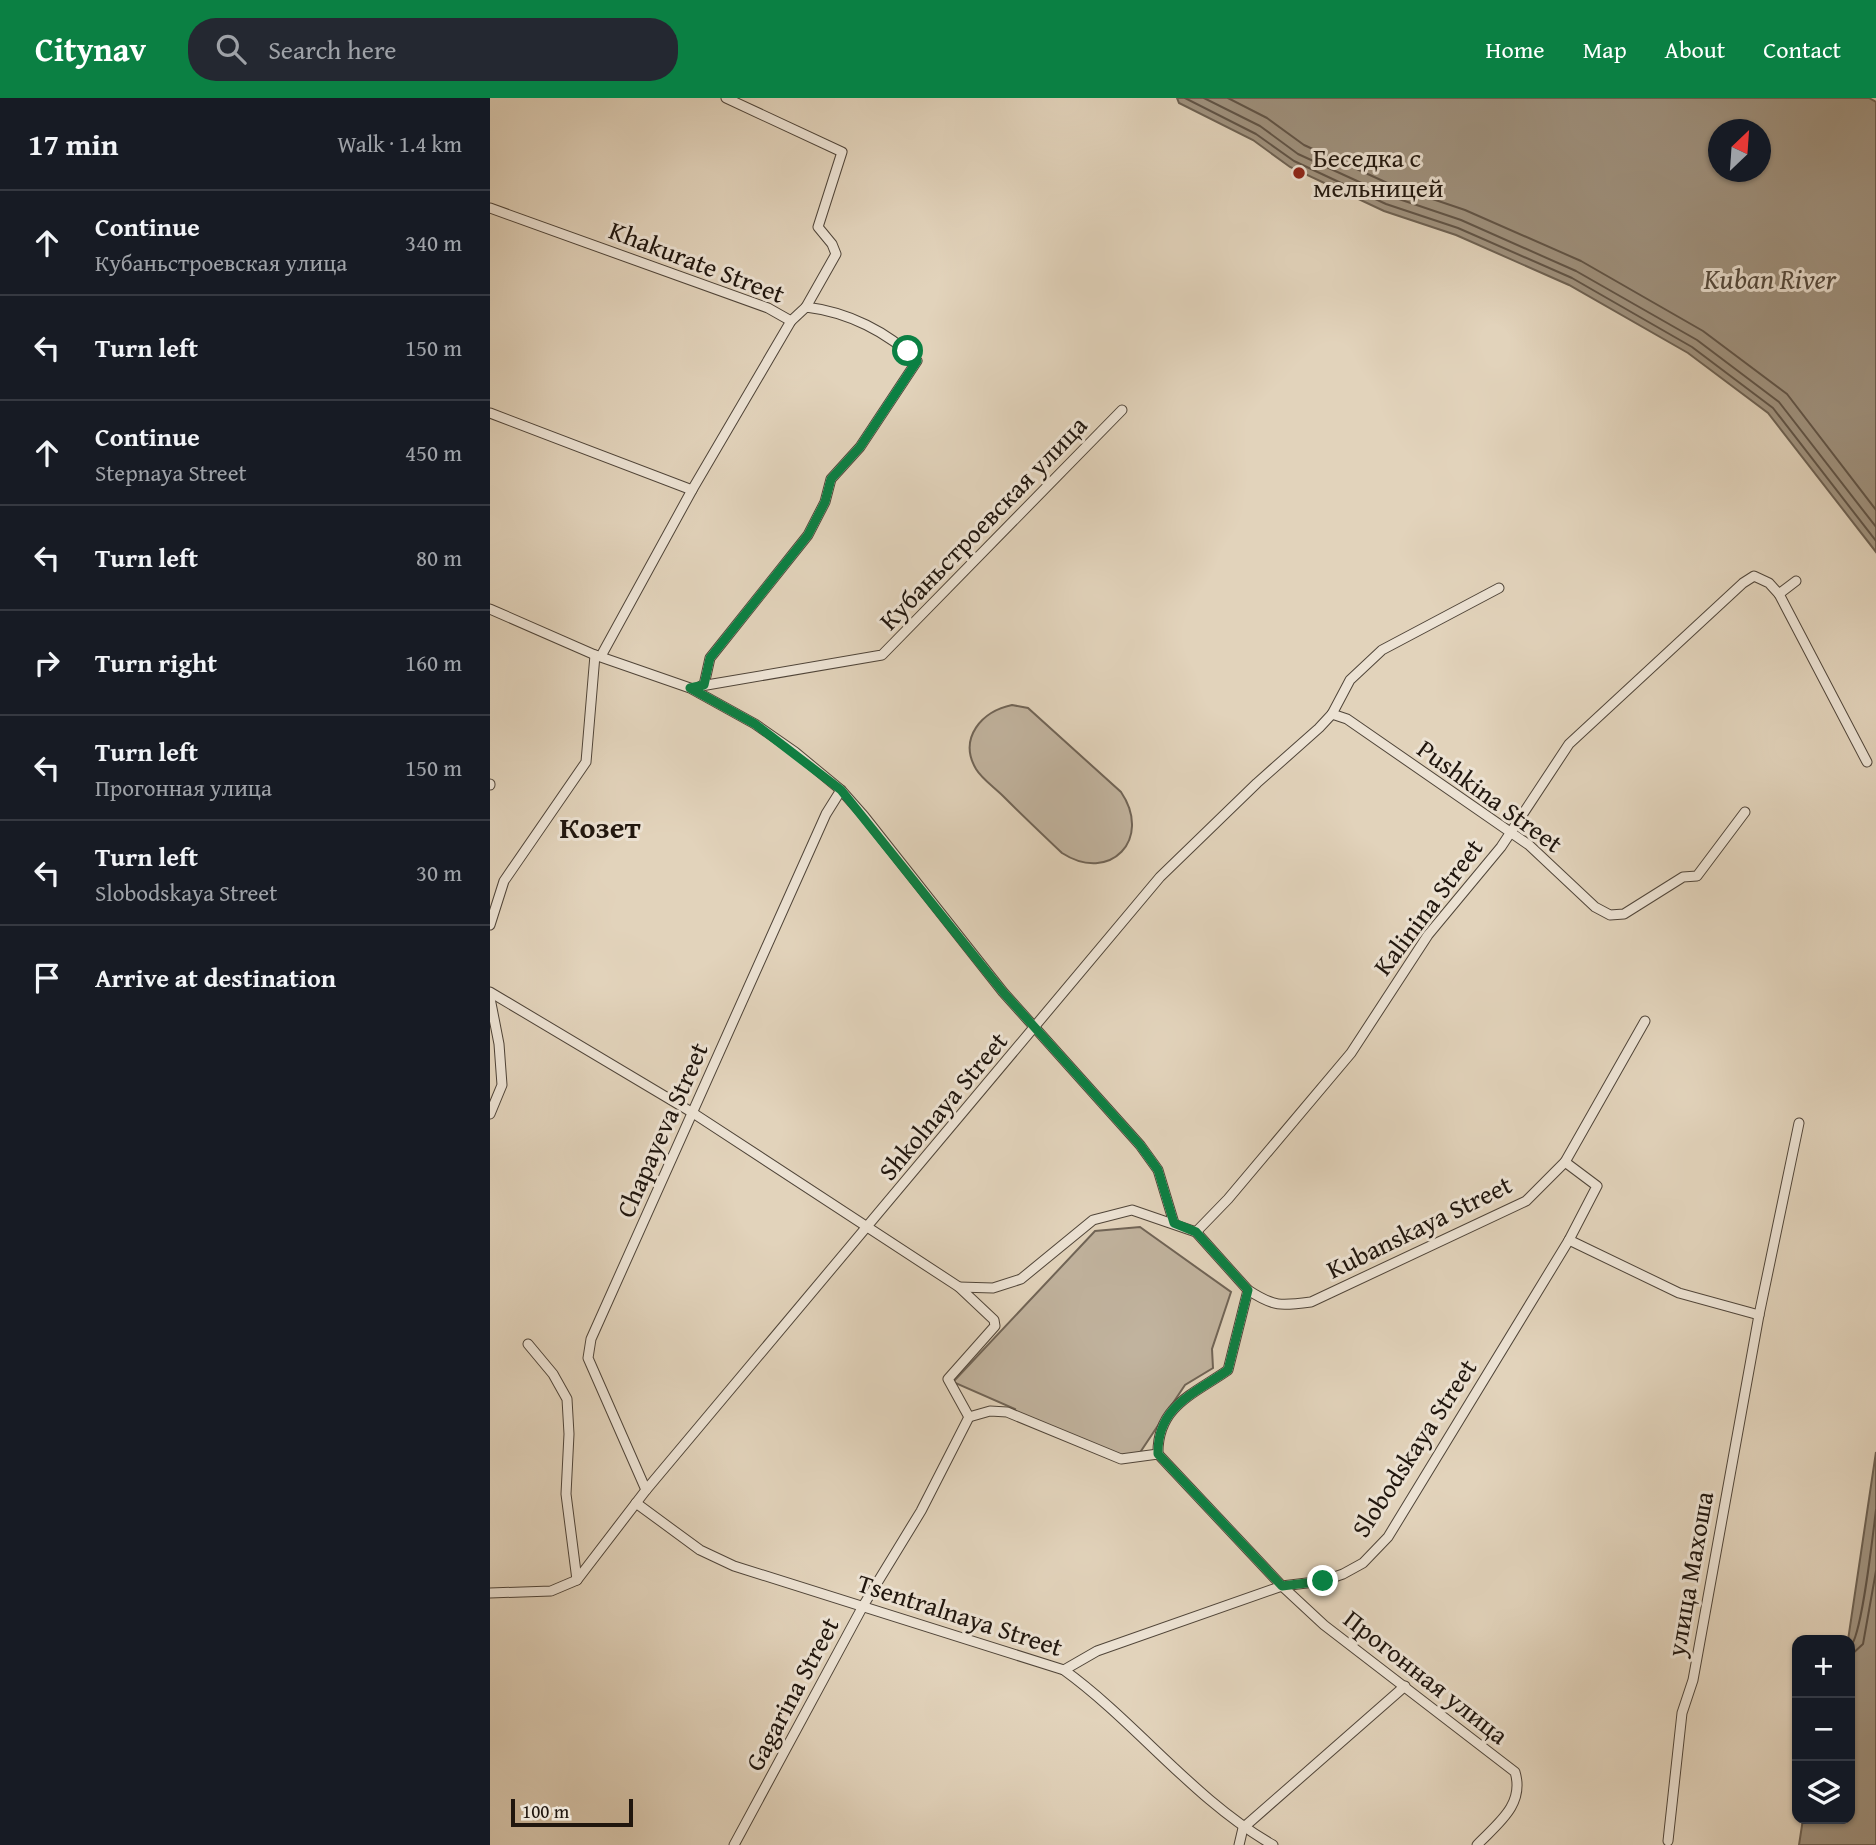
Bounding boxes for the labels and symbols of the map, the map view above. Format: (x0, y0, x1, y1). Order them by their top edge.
north arrow (1708, 119, 1771, 182)
place label: Беседка с мельницей (1313, 138, 1443, 207)
marker: Беседка с мельницей (1291, 165, 1307, 181)
street label: Khakurate Street (604, 210, 791, 313)
water label: Kuban River (1703, 258, 1838, 299)
route start (892, 335, 923, 366)
street label: Кубаньстроевская улица (870, 406, 1096, 639)
street label: Pushkina Street (1409, 729, 1571, 862)
district label: Козет (559, 805, 642, 849)
street label: Kalinina Street (1363, 830, 1492, 983)
street label: Shkolnaya Street (869, 1023, 1017, 1189)
street label: Chapayeva Street (605, 1036, 718, 1224)
street label: Kubanskaya Street (1319, 1165, 1518, 1288)
street label: Slobodskaya Street (1341, 1351, 1486, 1545)
street label: улица Махоша (1656, 1488, 1723, 1661)
street label: Tsentralnaya Street (852, 1563, 1068, 1666)
route end (1307, 1565, 1338, 1596)
street label: Прогонная улица (1336, 1600, 1518, 1754)
street label: Gagarina Street (735, 1610, 849, 1778)
scale bar (511, 1796, 634, 1828)

